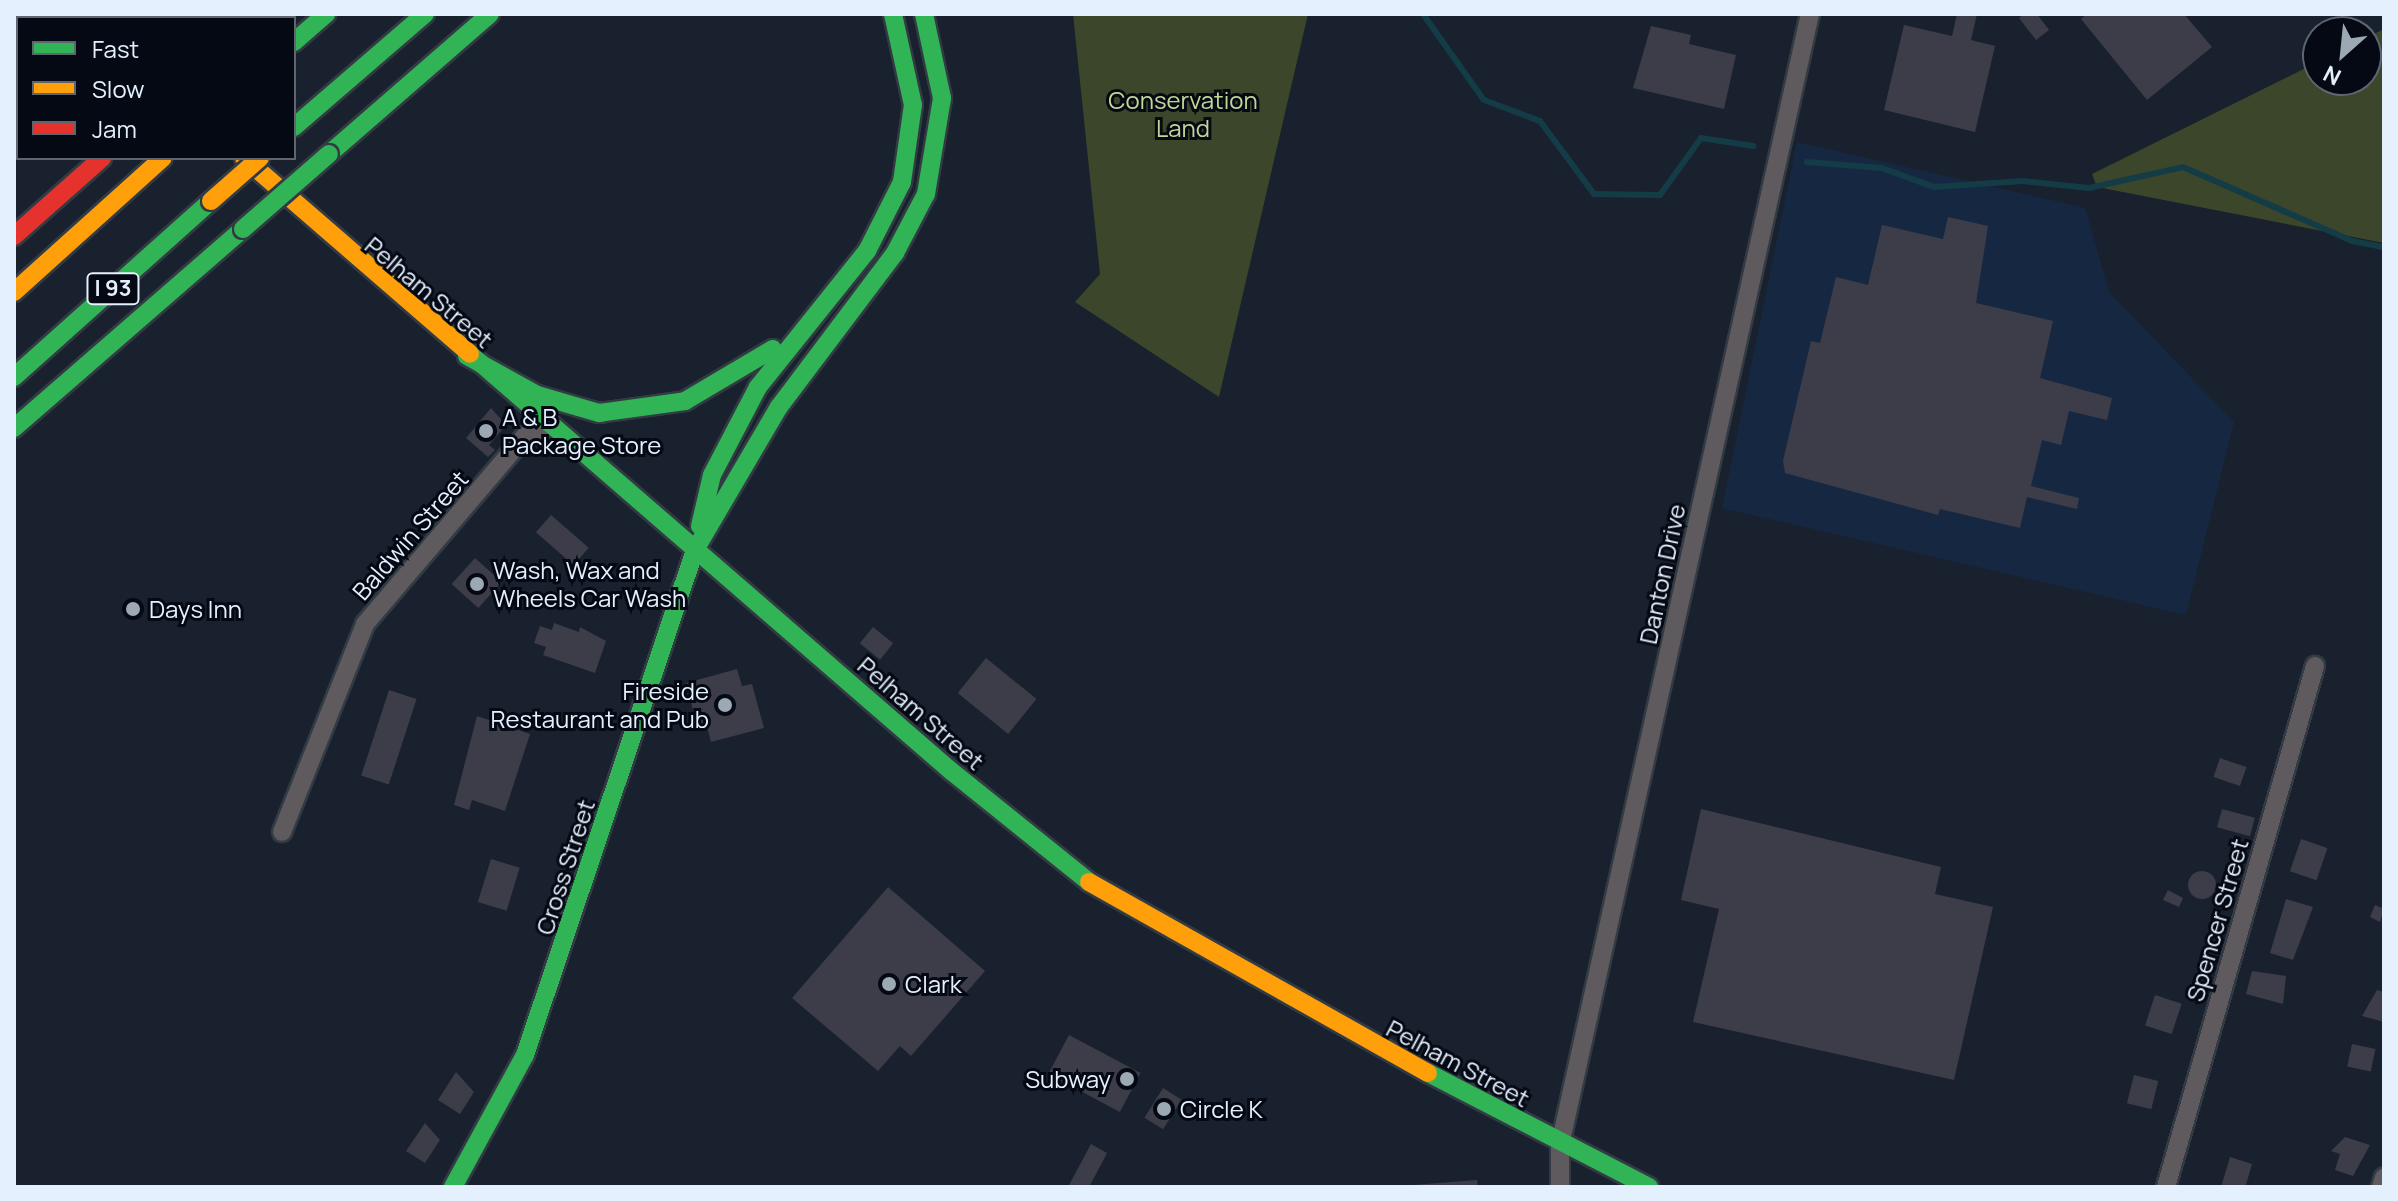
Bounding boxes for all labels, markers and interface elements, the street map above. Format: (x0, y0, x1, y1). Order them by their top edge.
legend (16, 16, 296, 160)
north arrow (2302, 16, 2382, 96)
text: Fast (92, 32, 139, 65)
text: N (2318, 59, 2346, 93)
text: Slow (92, 72, 145, 105)
park label: Conservation Land (1108, 86, 1258, 142)
text: Jam (92, 112, 137, 145)
street label: Pelham Street (360, 230, 498, 354)
road number: I 93 (85, 271, 141, 307)
place label: A & B Package Store (502, 403, 661, 459)
marker: A & B Package Store (477, 422, 495, 440)
street label: Baldwin Street (346, 465, 474, 605)
street label: Danton Drive (1633, 501, 1691, 647)
place label: Wash, Wax and Wheels Car Wash (493, 556, 686, 612)
marker: Wash, Wax and Wheels Car Wash (468, 575, 486, 593)
place label: Days Inn (149, 595, 242, 623)
marker: Days Inn (124, 600, 142, 618)
street label: Pelham Street (852, 651, 990, 775)
place label: Fireside Restaurant and Pub (490, 677, 709, 733)
marker: Fireside Restaurant and Pub (716, 696, 734, 714)
street label: Cross Street (530, 796, 600, 938)
street label: Spencer Street (2180, 835, 2254, 1005)
place label: Clark (905, 970, 962, 998)
marker: Clark (880, 975, 898, 993)
street label: Pelham Street (1382, 1013, 1534, 1113)
place label: Subway (1025, 1065, 1111, 1093)
marker: Subway (1118, 1070, 1136, 1088)
place label: Circle K (1180, 1095, 1263, 1123)
marker: Circle K (1155, 1100, 1173, 1118)

